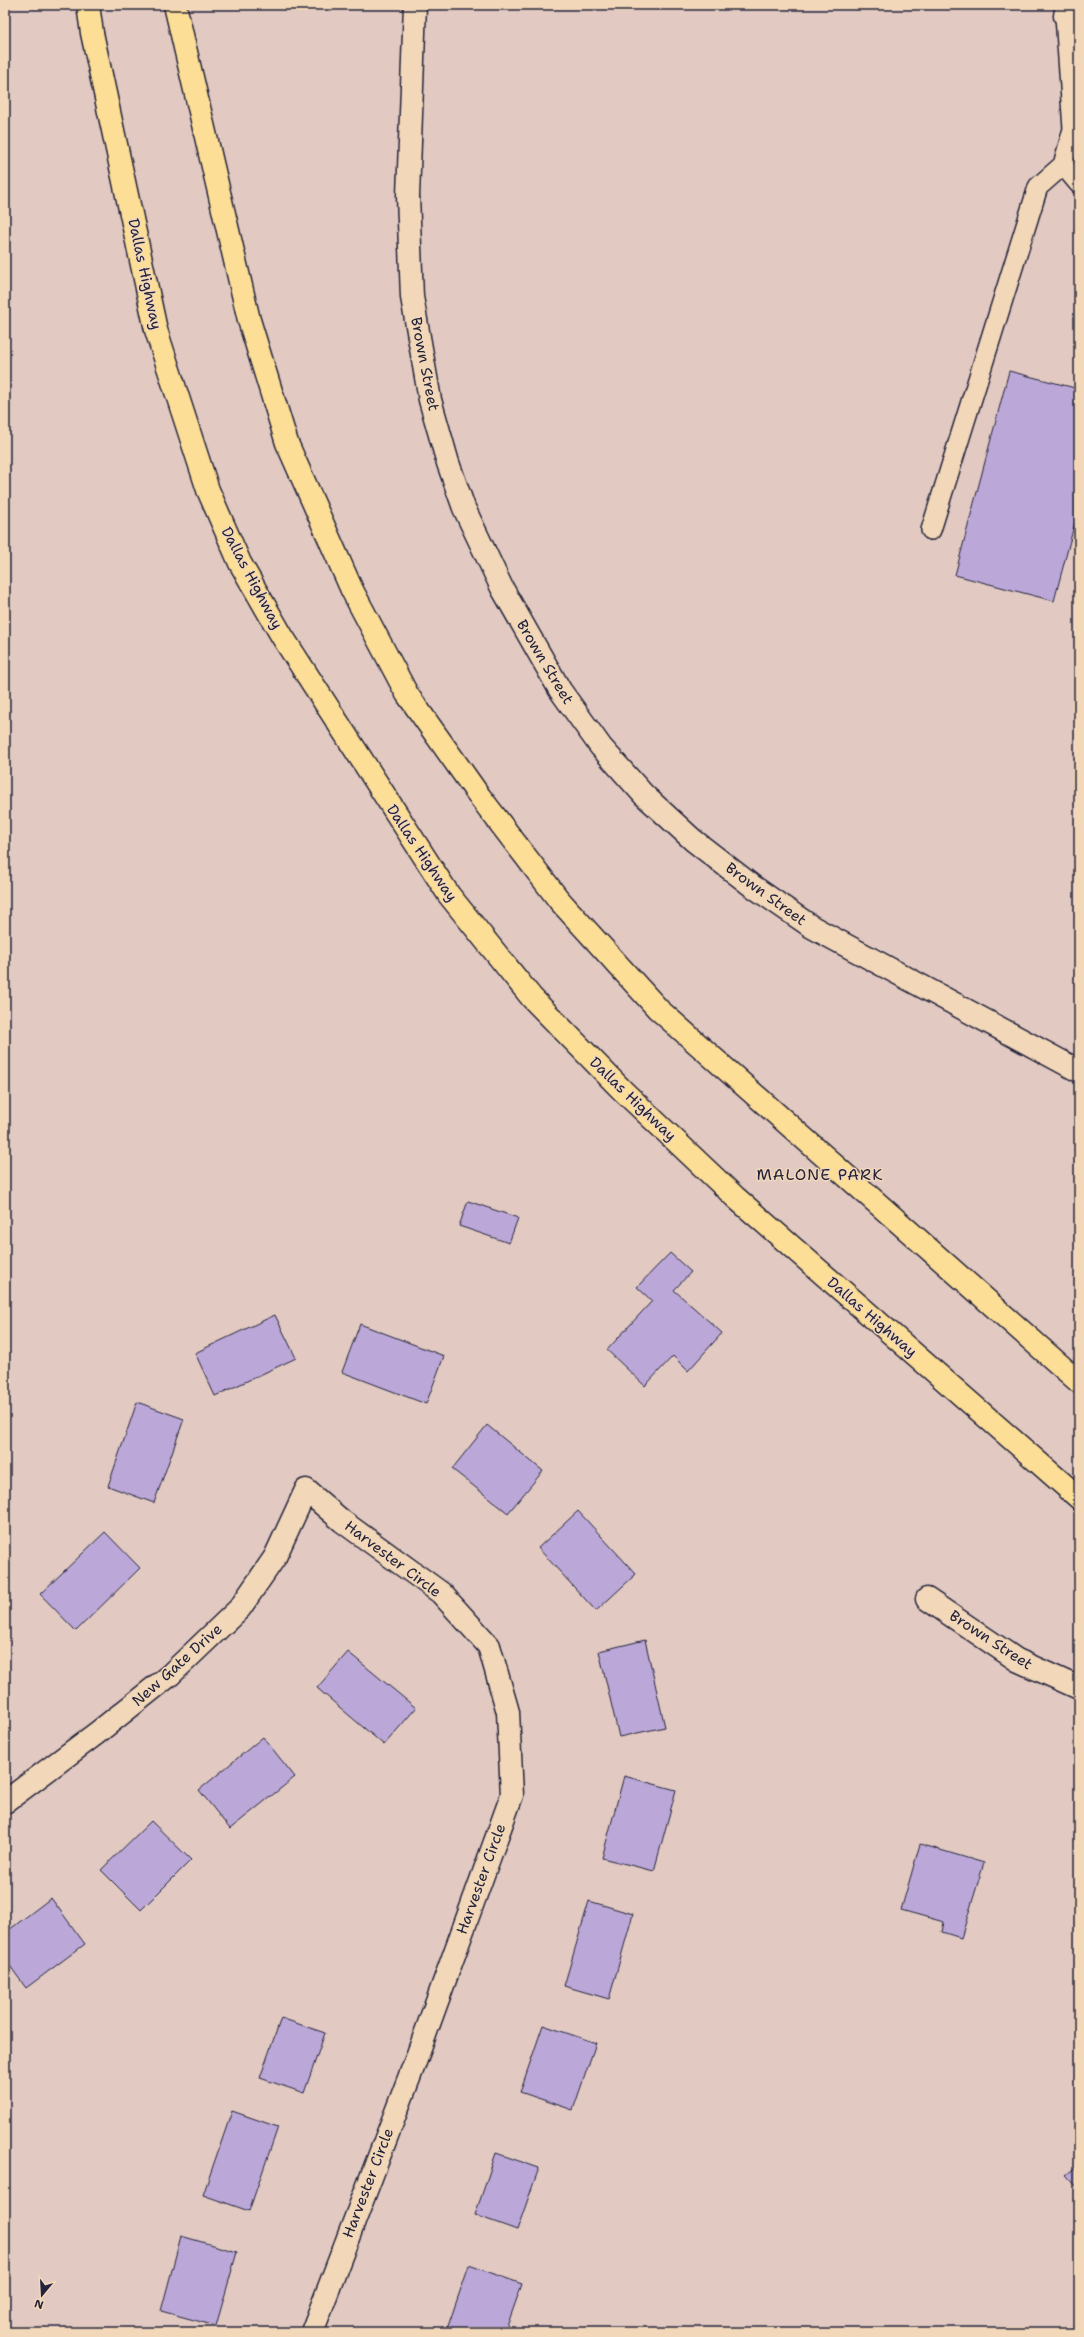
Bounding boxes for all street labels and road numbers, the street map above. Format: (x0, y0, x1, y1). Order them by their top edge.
street label: Dallas Highway (123, 217, 167, 331)
street label: Brown Street (406, 315, 444, 413)
street label: Dallas Highway (217, 523, 287, 633)
street label: Brown Street (512, 616, 578, 708)
street label: Dallas Highway (382, 800, 462, 906)
street label: Brown Street (722, 858, 810, 930)
street label: Dallas Highway (585, 1052, 681, 1146)
street label: Dallas Highway (823, 1272, 921, 1362)
street label: Harvester Circle (341, 1516, 445, 1602)
street label: Brown Street (946, 1606, 1036, 1674)
street label: New Gate Drive (128, 1619, 226, 1711)
street label: Harvester Circle (452, 1821, 510, 1937)
street label: Harvester Circle (338, 2125, 398, 2241)

